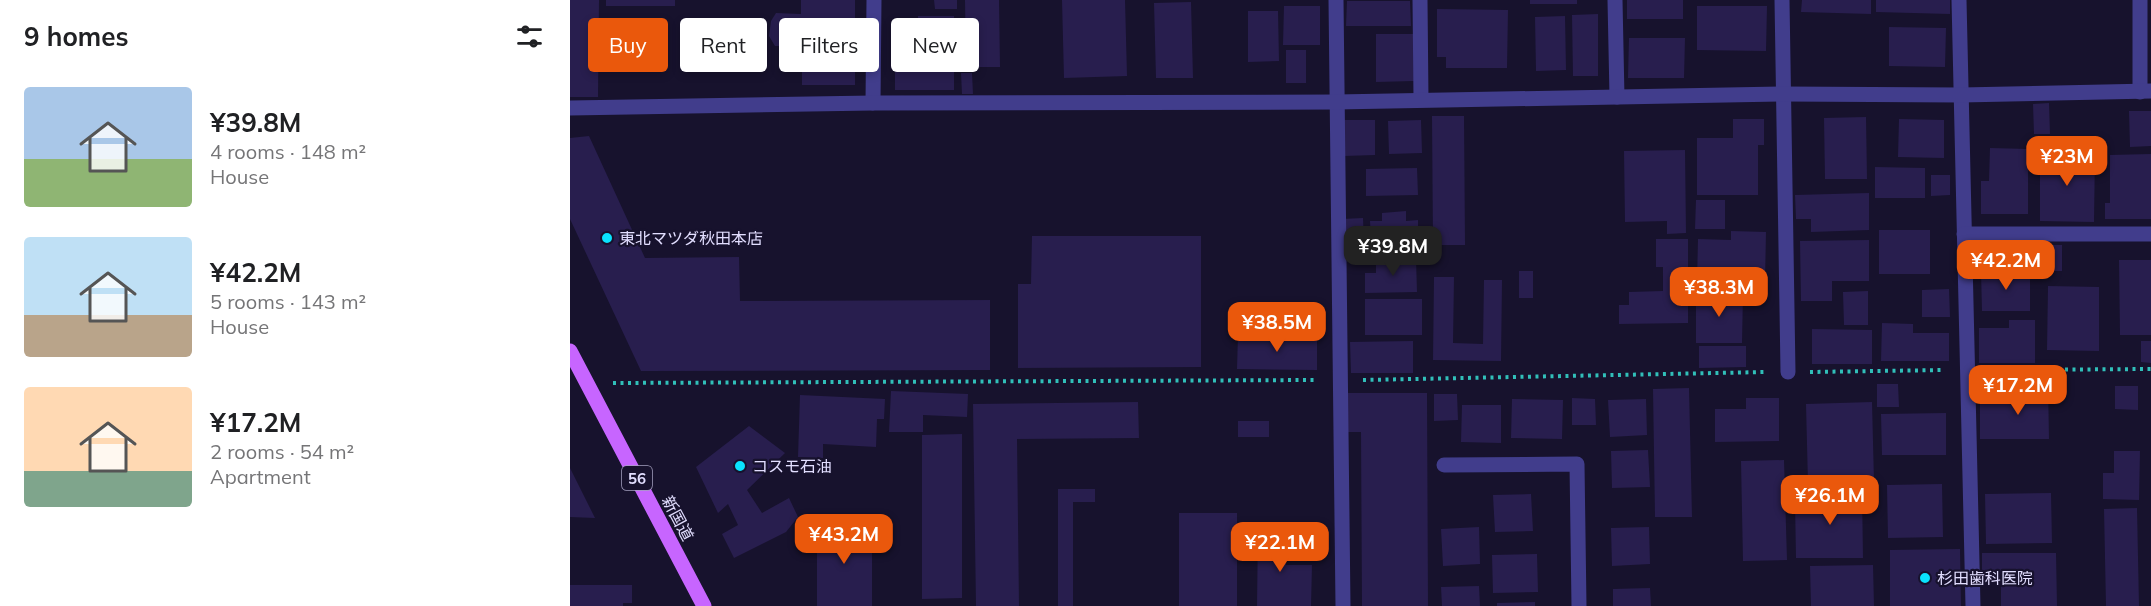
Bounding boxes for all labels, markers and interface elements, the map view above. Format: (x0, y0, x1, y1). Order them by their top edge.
chip: Buy (588, 18, 668, 72)
chip: Rent (680, 18, 767, 72)
chip: Filters (779, 18, 879, 72)
chip: New (891, 18, 979, 72)
text: 9 homes (24, 20, 128, 53)
icon: filters (513, 20, 546, 53)
text: ¥39.8M (210, 106, 301, 139)
icon: home (72, 111, 144, 183)
pin: ¥23M (2031, 136, 2103, 187)
text: 4 rooms · 148 m² (210, 139, 366, 164)
text: ¥23M (2040, 143, 2094, 168)
text: House (210, 164, 269, 189)
pin: ¥39.8M (1344, 226, 1442, 277)
place label: 東北マツダ秋田本店 (619, 228, 763, 248)
marker: 東北マツダ秋田本店 (600, 231, 614, 245)
text: ¥39.8M (1358, 233, 1428, 258)
pin: ¥42.2M (1957, 240, 2055, 291)
text: ¥42.2M (1971, 247, 2041, 272)
text: ¥42.2M (210, 256, 301, 289)
icon: home (72, 261, 144, 333)
pin: ¥38.3M (1670, 267, 1768, 318)
text: ¥38.3M (1684, 274, 1754, 299)
text: 5 rooms · 143 m² (210, 289, 366, 314)
pin: ¥38.5M (1228, 302, 1326, 353)
text: ¥38.5M (1242, 309, 1312, 334)
text: House (210, 314, 269, 339)
pin: ¥17.2M (1969, 365, 2067, 416)
text: ¥17.2M (1983, 372, 2053, 397)
text: ¥17.2M (210, 406, 301, 439)
icon: home (72, 411, 144, 483)
text: 2 rooms · 54 m² (210, 439, 354, 464)
place label: コスモ石油 (752, 456, 832, 476)
marker: コスモ石油 (733, 459, 747, 473)
text: Apartment (210, 464, 311, 489)
road number: 56 (622, 466, 652, 490)
pin: ¥26.1M (1781, 475, 1879, 526)
text: ¥26.1M (1795, 482, 1865, 507)
street label: 新国道 (658, 492, 698, 544)
pin: ¥43.2M (795, 514, 893, 565)
text: ¥43.2M (809, 521, 879, 546)
pin: ¥22.1M (1231, 522, 1329, 573)
text: ¥22.1M (1245, 529, 1315, 554)
place label: 杉田歯科医院 (1937, 568, 2033, 588)
marker: 杉田歯科医院 (1918, 571, 1932, 585)

